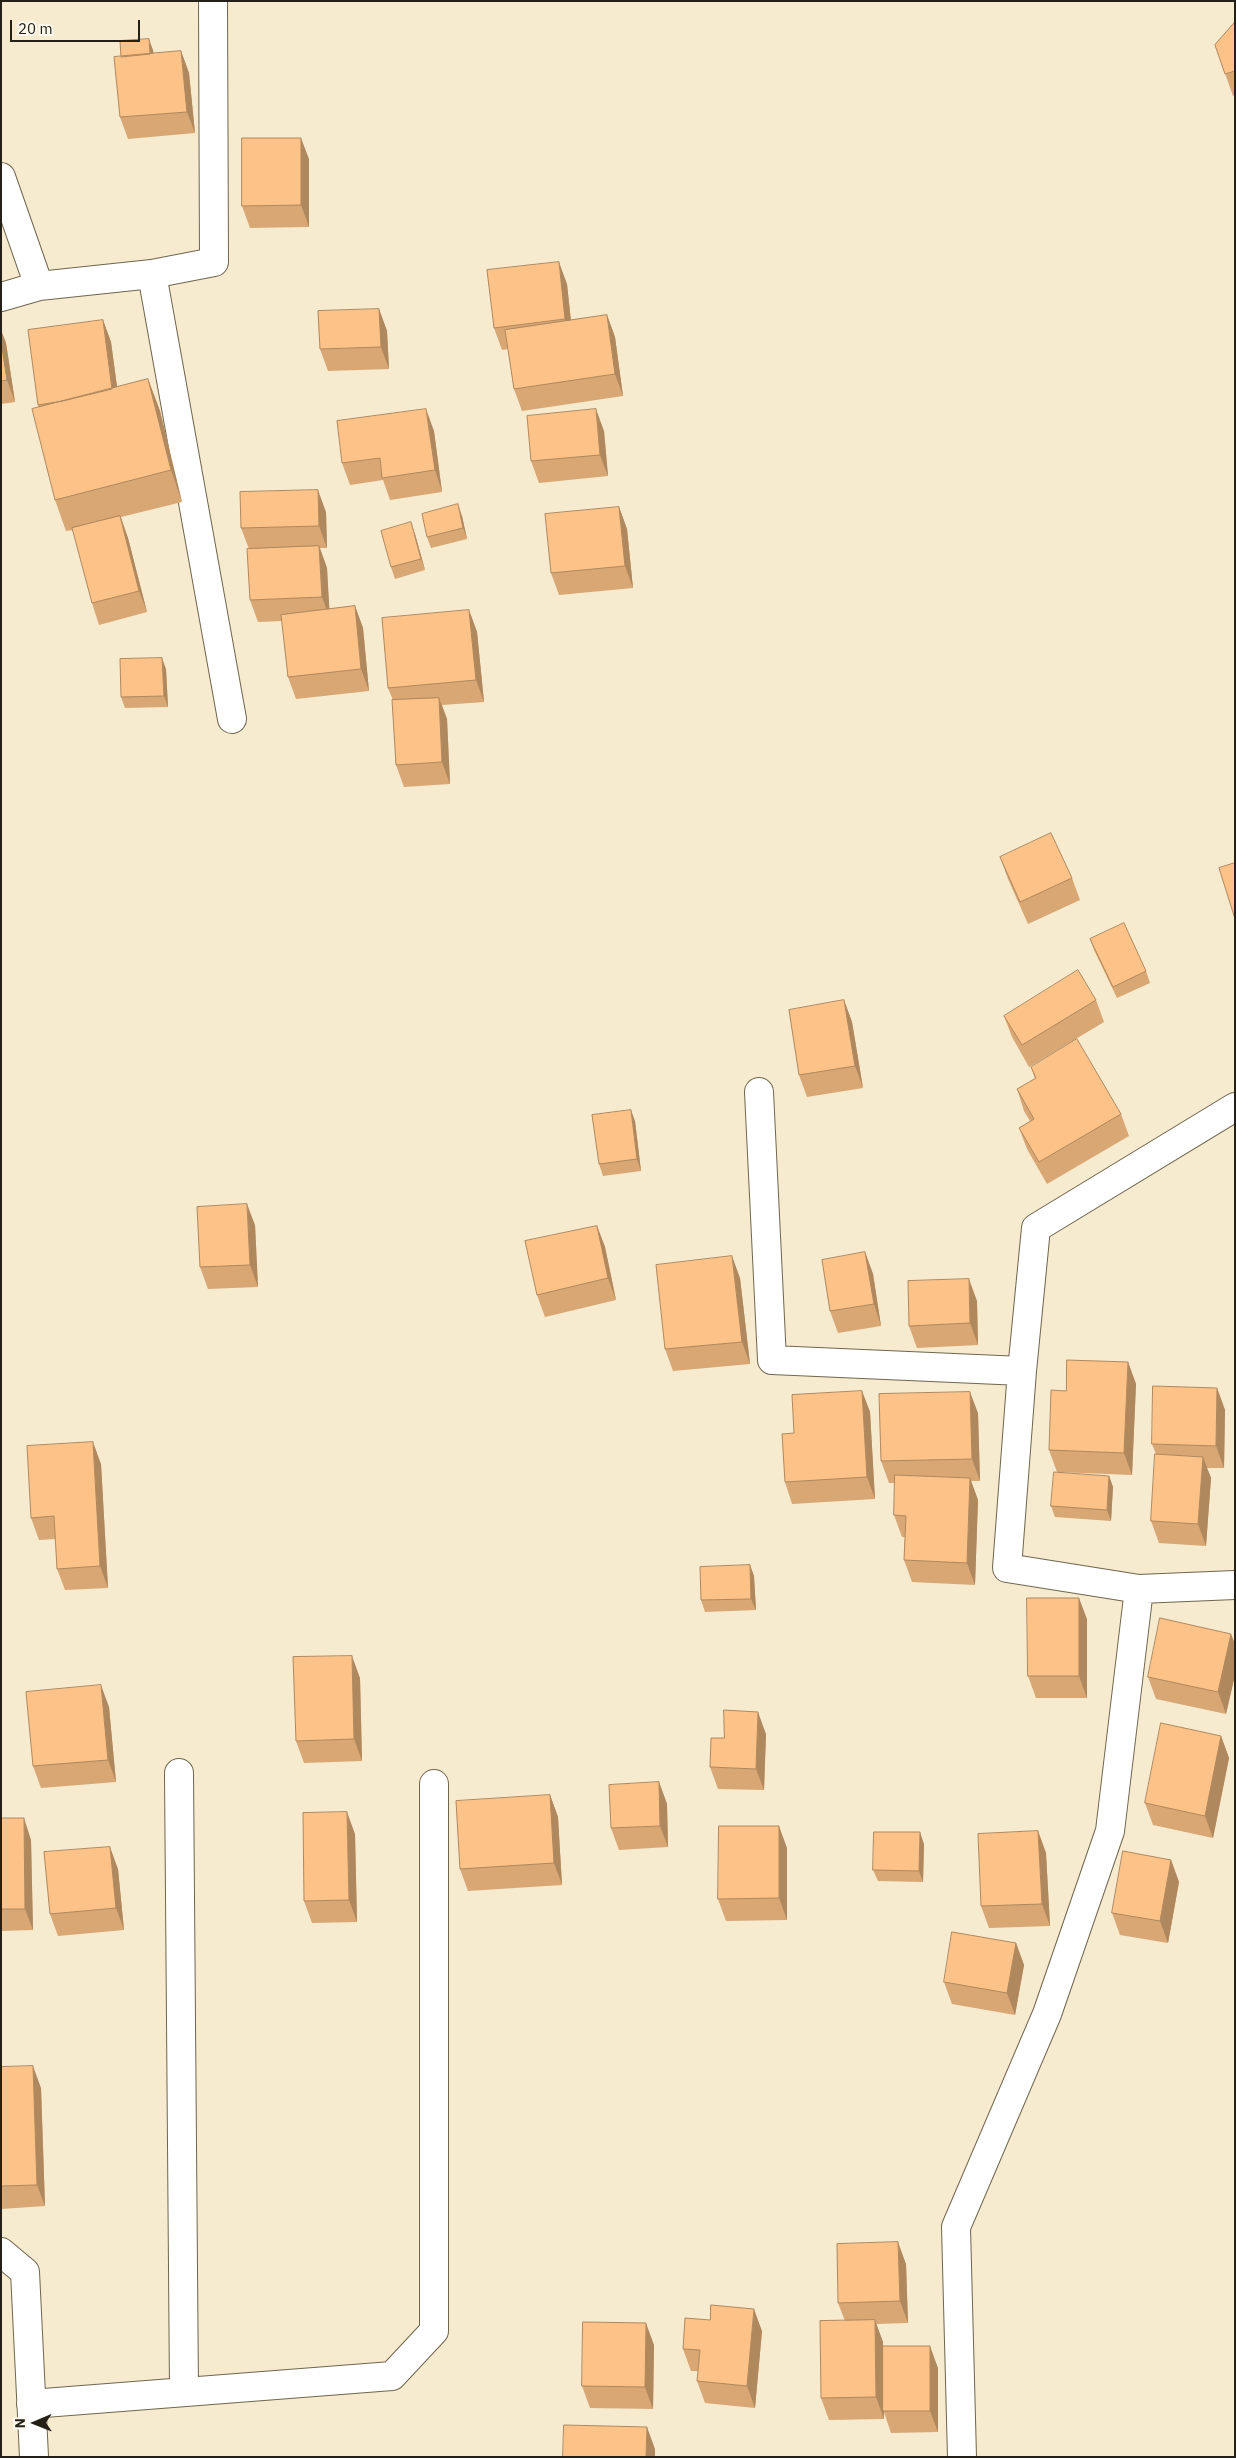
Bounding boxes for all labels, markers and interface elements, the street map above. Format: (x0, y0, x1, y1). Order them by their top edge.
scale bar (12, 10, 142, 42)
text: 20 m (18, 19, 53, 38)
north arrow (10, 2398, 60, 2448)
text: N (11, 2418, 29, 2428)

